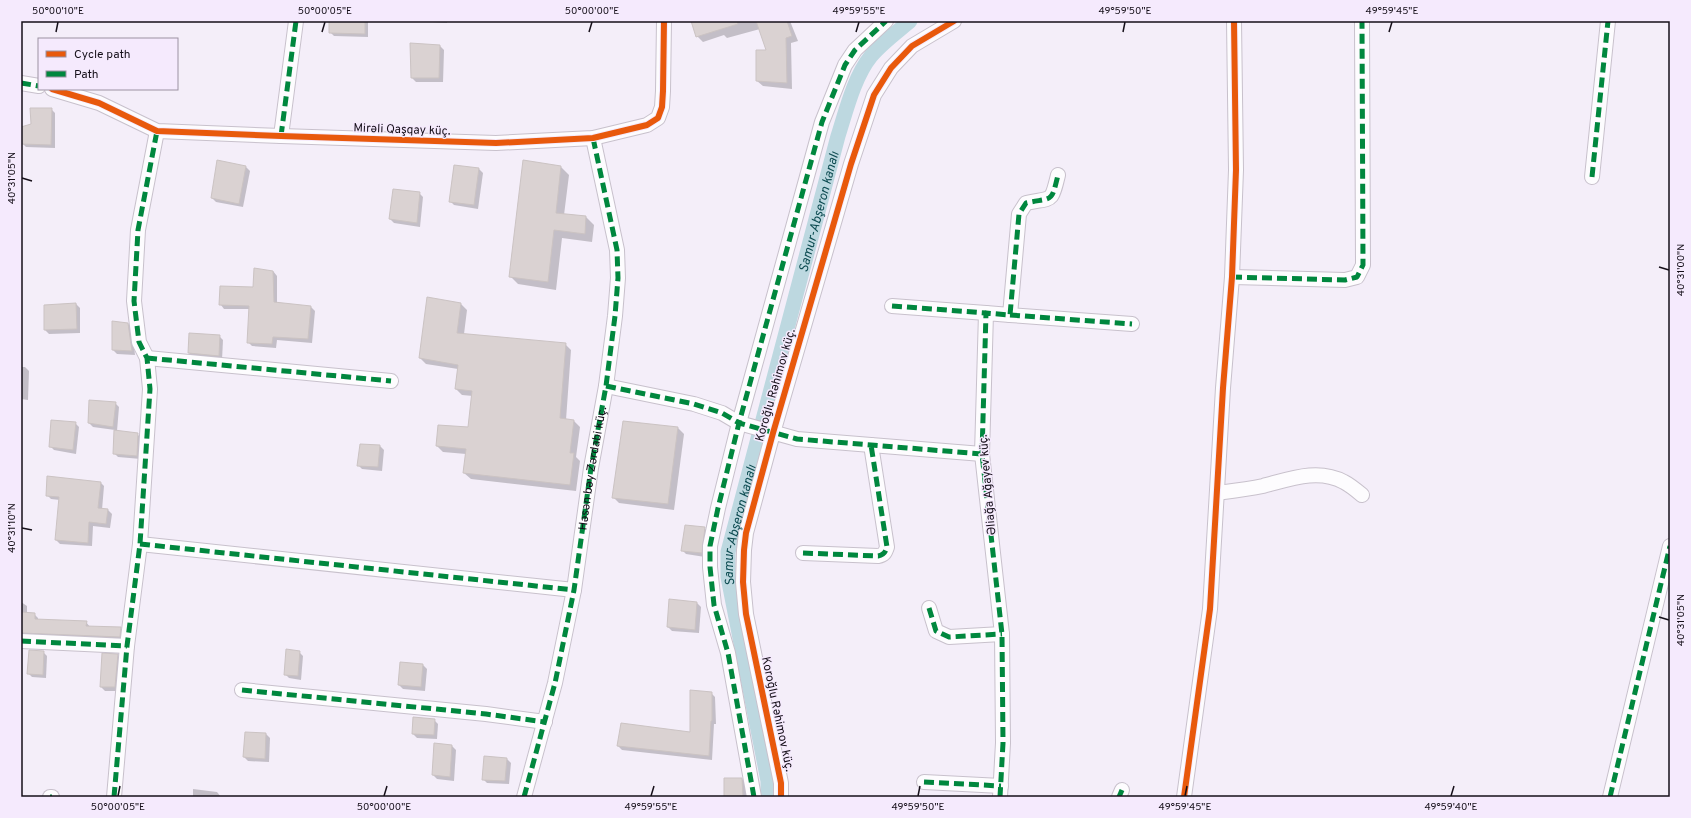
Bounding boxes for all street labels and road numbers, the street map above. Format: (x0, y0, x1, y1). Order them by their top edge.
street label: Mirəli Qaşqay küç. (353, 120, 451, 140)
street label: Koroğlu Rəhimov küç. (752, 327, 800, 444)
street label: Həsən bəy Zərdabi küç. (575, 405, 611, 531)
street label: Əliağa Ağayev küç. (976, 433, 1000, 536)
street label: Koroğlu Rəhimov küç. (757, 655, 797, 773)

